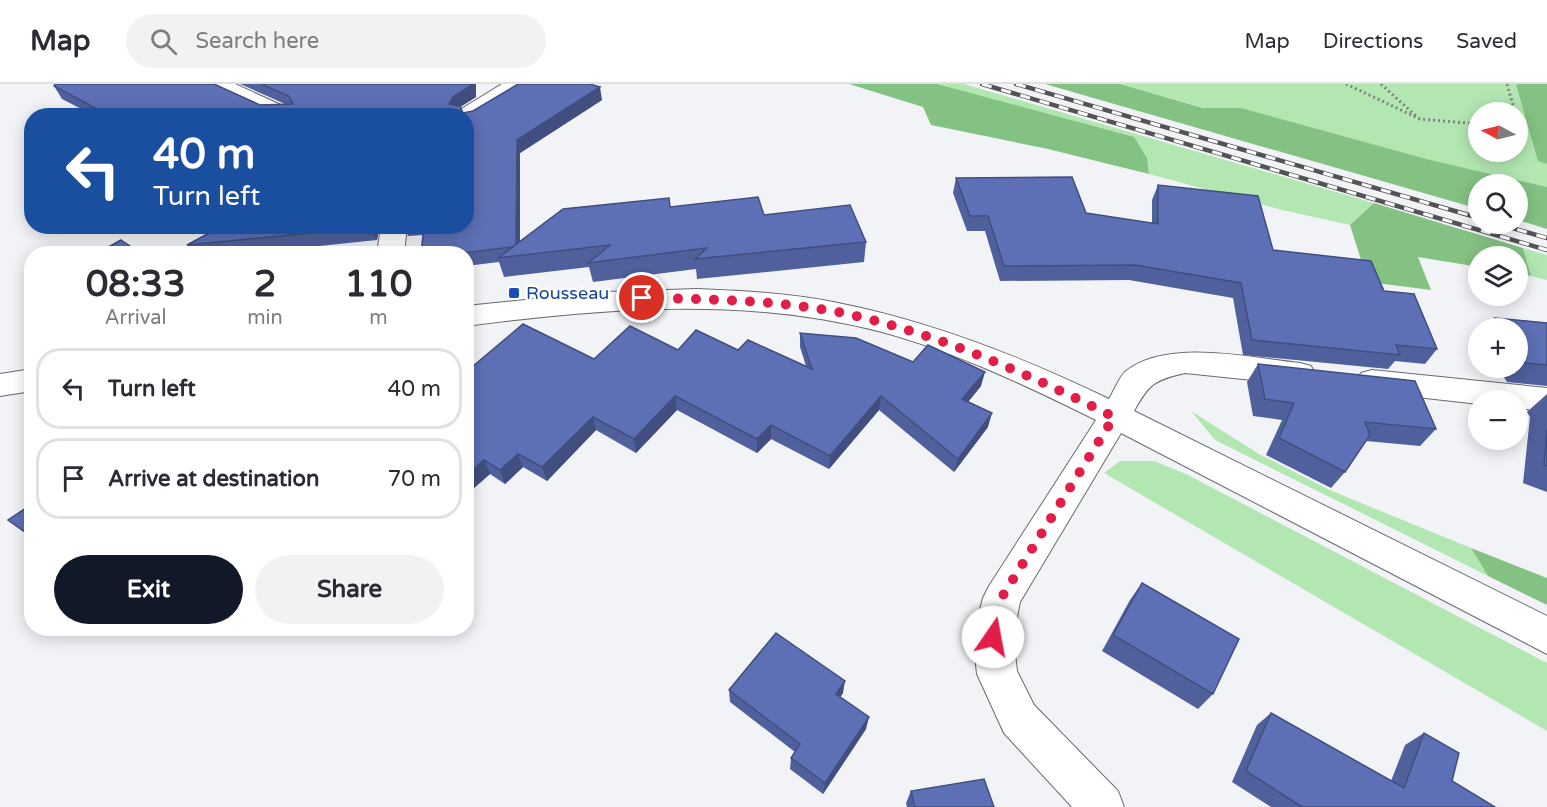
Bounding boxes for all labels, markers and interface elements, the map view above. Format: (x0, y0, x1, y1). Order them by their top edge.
search box (126, 14, 546, 68)
text: Map (30, 24, 90, 58)
icon: search (147, 25, 180, 58)
text: Search here (195, 28, 319, 54)
text: Map (1244, 29, 1290, 54)
text: Directions (1323, 29, 1423, 54)
text: Saved (1456, 29, 1517, 54)
north arrow (1468, 102, 1528, 162)
map controls (1468, 102, 1528, 450)
text: 40 m (153, 129, 255, 180)
icon: left (54, 132, 132, 210)
button: search (1468, 174, 1528, 234)
text: Turn left (153, 180, 260, 213)
button: layers (1468, 246, 1528, 306)
text: 08:33 (86, 263, 186, 306)
text: 2 (254, 263, 276, 306)
text: 110 (344, 263, 412, 306)
pin (616, 272, 667, 323)
icon: arrive (625, 281, 658, 314)
place label: Rousseau (526, 282, 609, 304)
marker: Rousseau (507, 286, 521, 300)
text: Arrival (105, 306, 167, 330)
text: min (247, 306, 283, 330)
text: m (369, 306, 388, 330)
button: + (1468, 318, 1528, 378)
icon: left (57, 372, 90, 405)
text: Turn left (108, 376, 196, 402)
text: 40 m (387, 376, 441, 402)
button: − (1468, 390, 1528, 450)
icon: arrive (57, 462, 90, 495)
text: Arrive at destination (108, 466, 319, 492)
text: 70 m (387, 466, 441, 492)
button: Exit (54, 555, 243, 624)
button: Share (255, 555, 444, 624)
position arrow (961, 605, 1025, 669)

